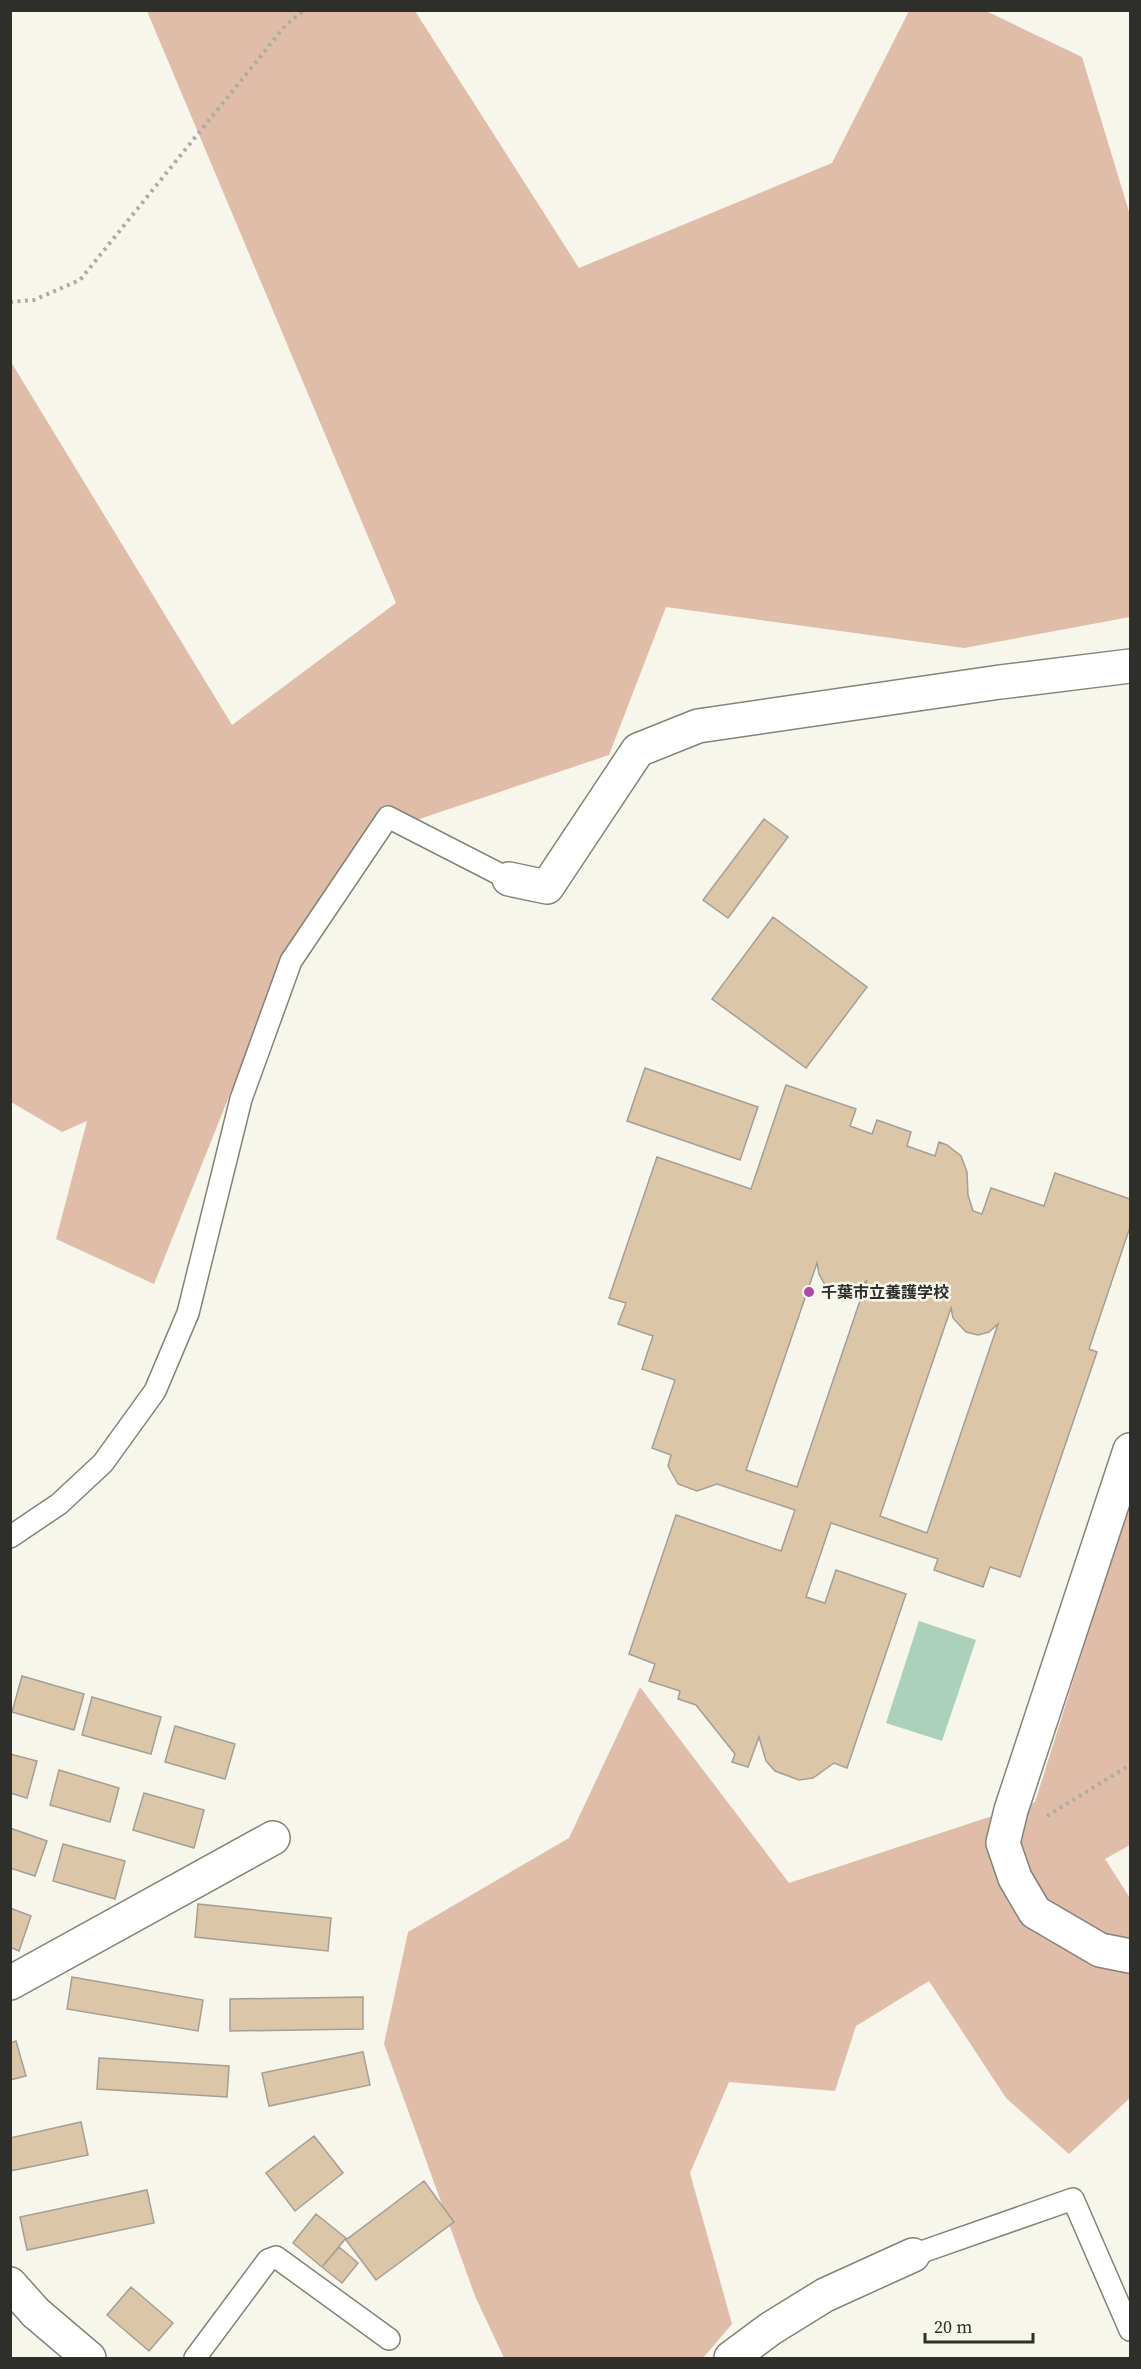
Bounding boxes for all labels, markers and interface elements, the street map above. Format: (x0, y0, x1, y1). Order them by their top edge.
place label: 千葉市立養護学校 (821, 1281, 949, 1303)
marker: 千葉市立養護学校 (802, 1285, 816, 1299)
scale bar (925, 2306, 1033, 2344)
text: 20 m (934, 2314, 972, 2339)

